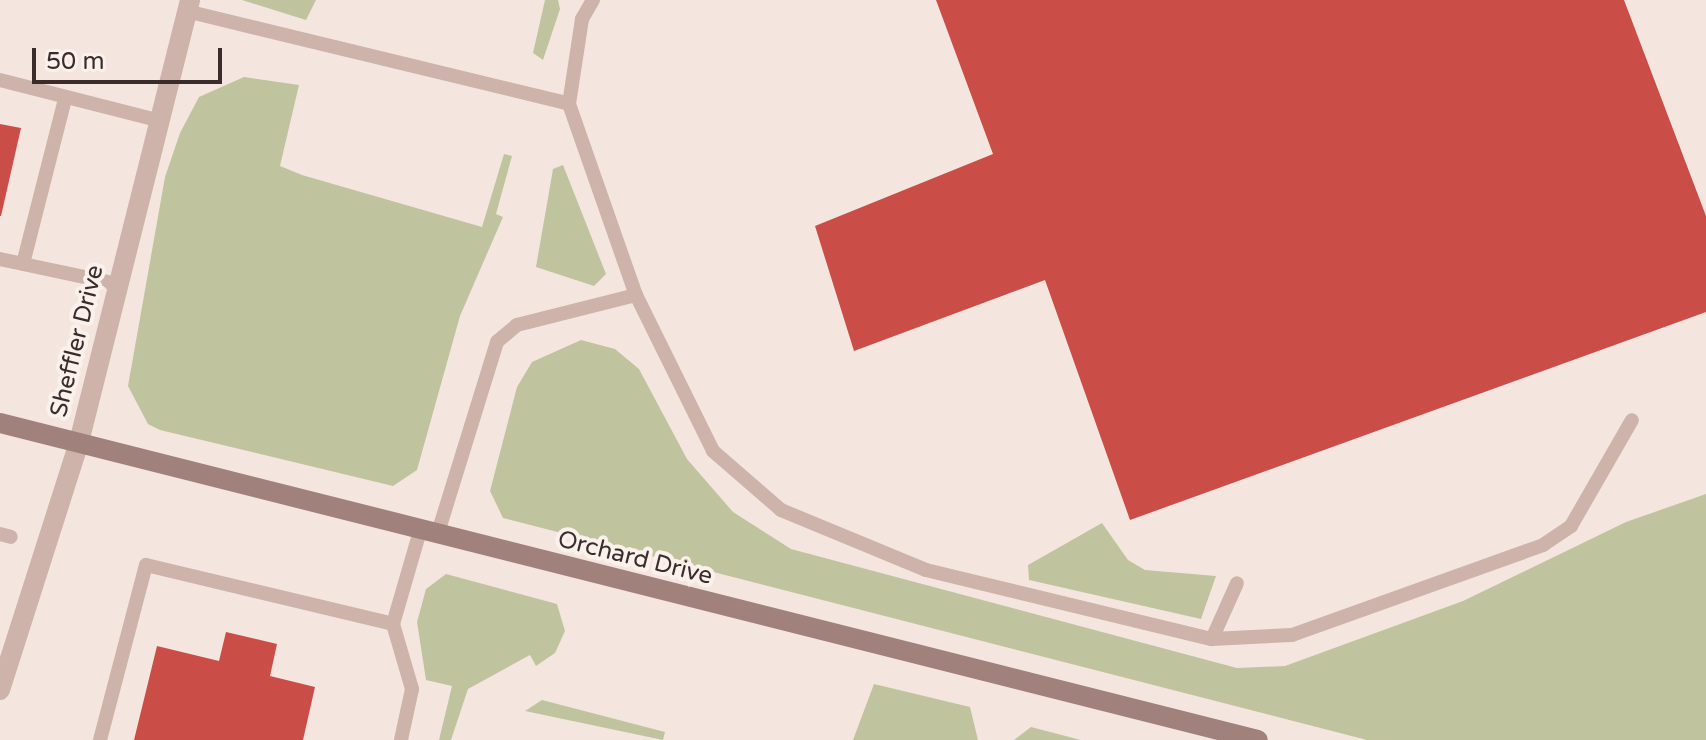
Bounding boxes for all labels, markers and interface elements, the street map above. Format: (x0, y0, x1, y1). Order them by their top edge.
scale bar (36, 32, 226, 82)
text: 50 m (46, 47, 104, 76)
street label: Sheffler Drive (44, 262, 110, 420)
street label: Orchard Drive (555, 525, 715, 591)

